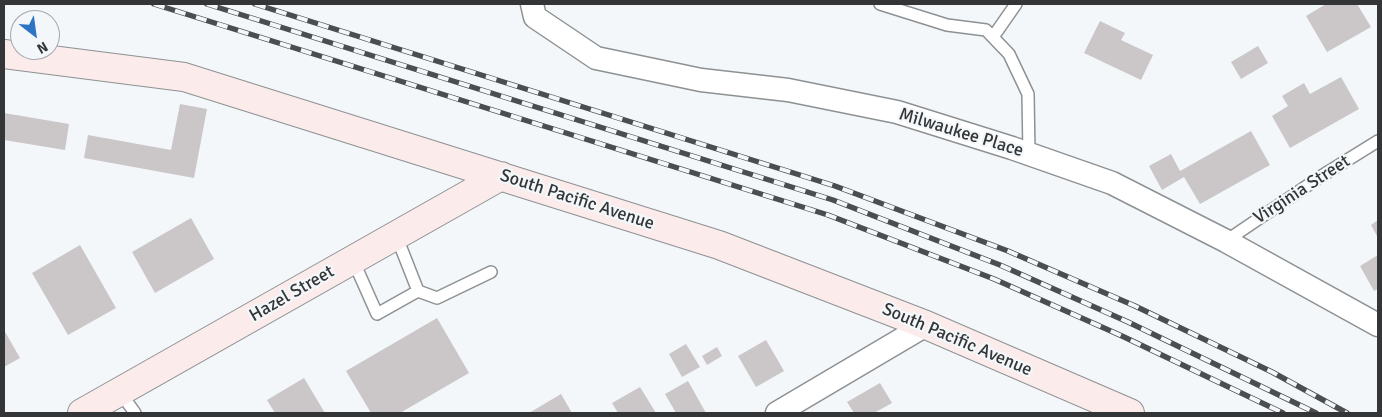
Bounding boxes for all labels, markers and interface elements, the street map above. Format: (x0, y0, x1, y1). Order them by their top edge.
north arrow (10, 10, 60, 60)
text: N (34, 38, 51, 57)
street label: Milwaukee Place (896, 104, 1026, 162)
street label: Virginia Street (1250, 151, 1354, 229)
street label: South Pacific Avenue (497, 165, 657, 235)
street label: Hazel Street (246, 261, 338, 327)
street label: South Pacific Avenue (879, 299, 1035, 381)

